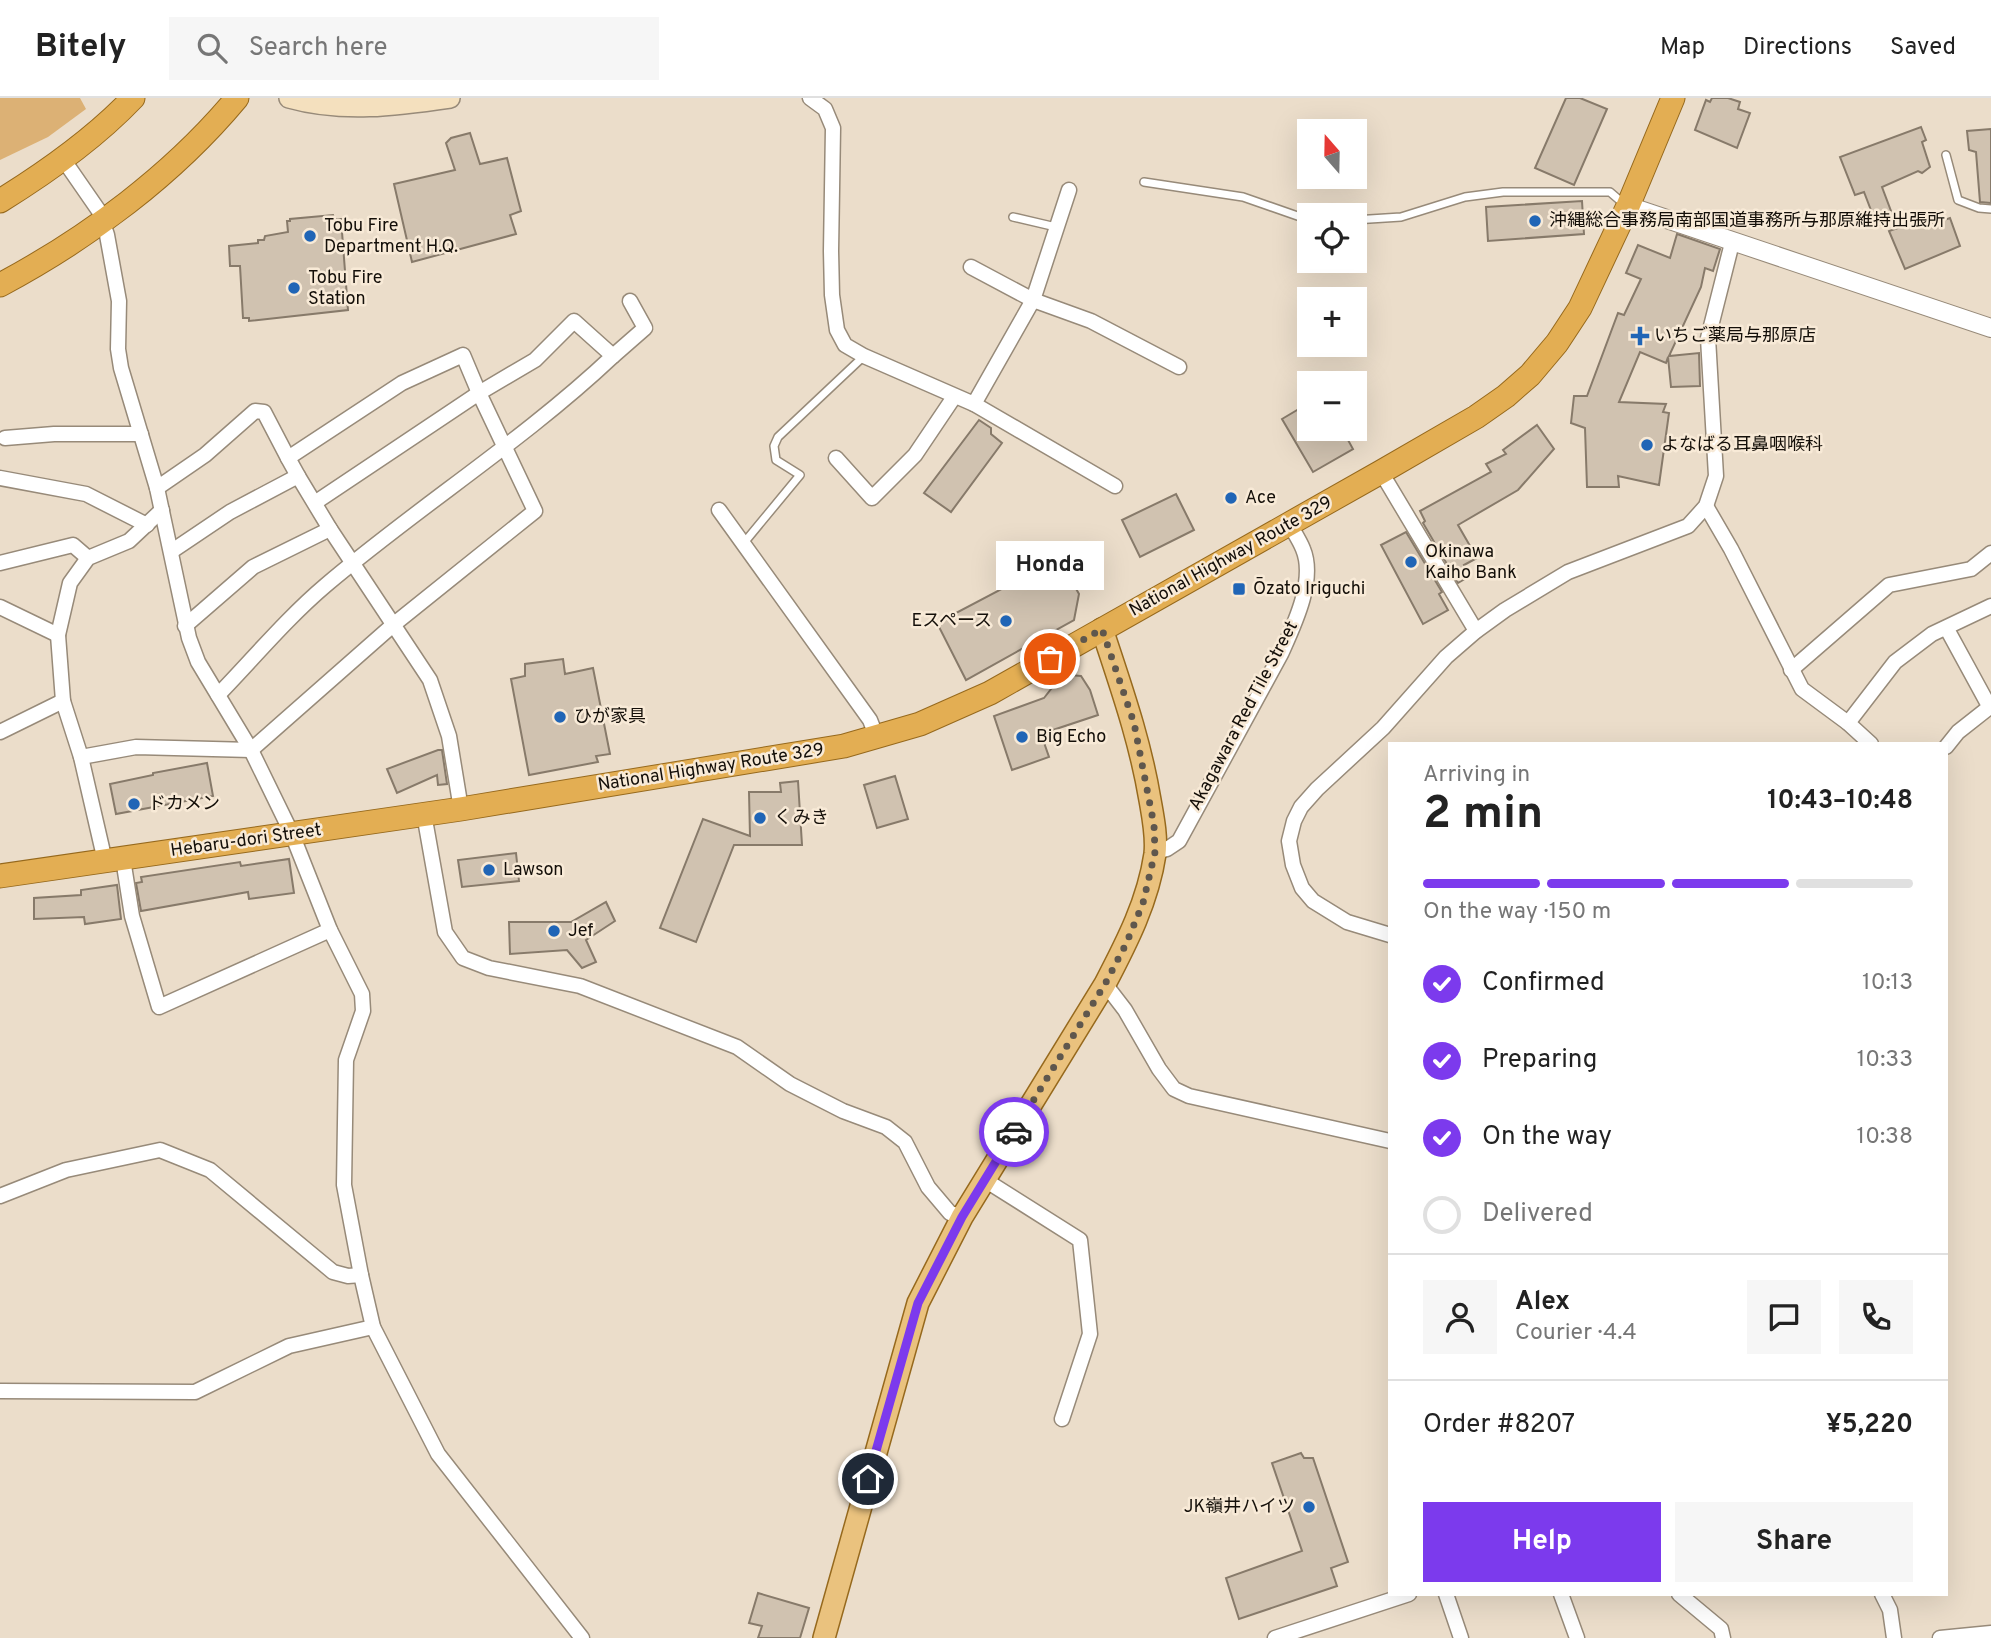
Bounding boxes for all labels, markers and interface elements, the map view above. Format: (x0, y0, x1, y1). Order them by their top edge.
search box (169, 17, 659, 80)
text: Bitely (35, 27, 127, 69)
icon: search (193, 29, 231, 67)
text: Search here (249, 32, 388, 65)
text: Map (1660, 33, 1705, 63)
text: Directions (1743, 33, 1852, 63)
text: Saved (1890, 33, 1956, 63)
north arrow (1297, 119, 1367, 189)
map controls (1297, 119, 1367, 441)
button: locate (1297, 203, 1367, 273)
place label: 沖縄総合事務局南部国道事務所与那原維持出張所 (1549, 210, 1945, 233)
marker: 沖縄総合事務局南部国道事務所与那原維持出張所 (1527, 213, 1543, 229)
place label: Tobu Fire Department H.Q. (324, 215, 458, 259)
marker: Tobu Fire Department H.Q. (302, 228, 318, 244)
place label: Tobu Fire Station (308, 267, 382, 311)
marker: Tobu Fire Station (286, 280, 302, 296)
button: + (1297, 287, 1367, 357)
place label: いちご薬局与那原店 (1654, 325, 1816, 348)
marker: いちご薬局与那原店 (1632, 328, 1648, 344)
button: − (1297, 371, 1367, 441)
place label: よなばる耳鼻咽喉科 (1661, 434, 1823, 457)
marker: よなばる耳鼻咽喉科 (1639, 437, 1655, 453)
place label: Ace (1245, 487, 1276, 510)
marker: Ace (1223, 490, 1239, 506)
street label: National Highway Route 329 (1125, 492, 1337, 622)
callout: Honda (996, 540, 1104, 589)
place label: Okinawa Kaiho Bank (1425, 541, 1517, 585)
text: Honda (1015, 551, 1085, 580)
marker: Okinawa Kaiho Bank (1403, 554, 1419, 570)
place label: Ōzato Iriguchi (1253, 576, 1365, 601)
marker: Ōzato Iriguchi (1231, 581, 1247, 597)
place label: Eスペース (911, 610, 992, 633)
marker: Eスペース (998, 613, 1014, 629)
street label: Akagawara Red Tile Street (1184, 617, 1304, 815)
pin (1020, 629, 1080, 689)
icon: bag (1031, 640, 1069, 678)
place label: ひが家具 (574, 706, 646, 729)
marker: ひが家具 (552, 709, 568, 725)
place label: Big Echo (1036, 726, 1106, 749)
marker: Big Echo (1014, 729, 1030, 745)
street label: National Highway Route 329 (596, 739, 826, 797)
text: Arriving in (1423, 761, 1530, 790)
text: 10:43–10:48 (1767, 785, 1913, 818)
text: 2 min (1423, 786, 1543, 845)
place label: ドカメン (148, 793, 220, 816)
marker: ドカメン (126, 796, 142, 812)
place label: くみき (774, 807, 829, 830)
marker: くみき (752, 810, 768, 826)
street label: Hebaru-dori Street (169, 819, 323, 863)
place label: Lawson (503, 859, 563, 882)
marker: Lawson (481, 862, 497, 878)
text: On the way · 150 m (1423, 898, 1611, 927)
place label: Jef (568, 920, 593, 943)
marker: Jef (546, 923, 562, 939)
icon: check (1423, 965, 1461, 1003)
text: Confirmed (1482, 967, 1605, 1000)
text: 10:13 (1862, 969, 1913, 998)
icon: check (1423, 1042, 1461, 1080)
text: Preparing (1482, 1044, 1597, 1077)
text: 10:33 (1857, 1046, 1913, 1075)
courier (979, 1097, 1049, 1167)
icon: car (995, 1113, 1033, 1151)
icon: check (1423, 1119, 1461, 1157)
text: On the way (1482, 1121, 1612, 1154)
text: 10:38 (1857, 1123, 1913, 1152)
text: Delivered (1482, 1198, 1593, 1231)
button: person (1423, 1280, 1497, 1354)
button: chat (1747, 1280, 1821, 1354)
button: phone (1839, 1280, 1913, 1354)
text: Alex (1515, 1286, 1570, 1319)
text: Courier · 4.4 (1515, 1319, 1637, 1348)
text: Order #8207 (1423, 1409, 1575, 1442)
text: ¥5,220 (1826, 1409, 1913, 1442)
pin (838, 1449, 898, 1509)
icon: home (849, 1460, 887, 1498)
place label: JK嶺井ハイツ (1184, 1496, 1295, 1519)
marker: JK嶺井ハイツ (1301, 1499, 1317, 1515)
button: Help (1423, 1502, 1661, 1582)
button: Share (1675, 1502, 1913, 1582)

